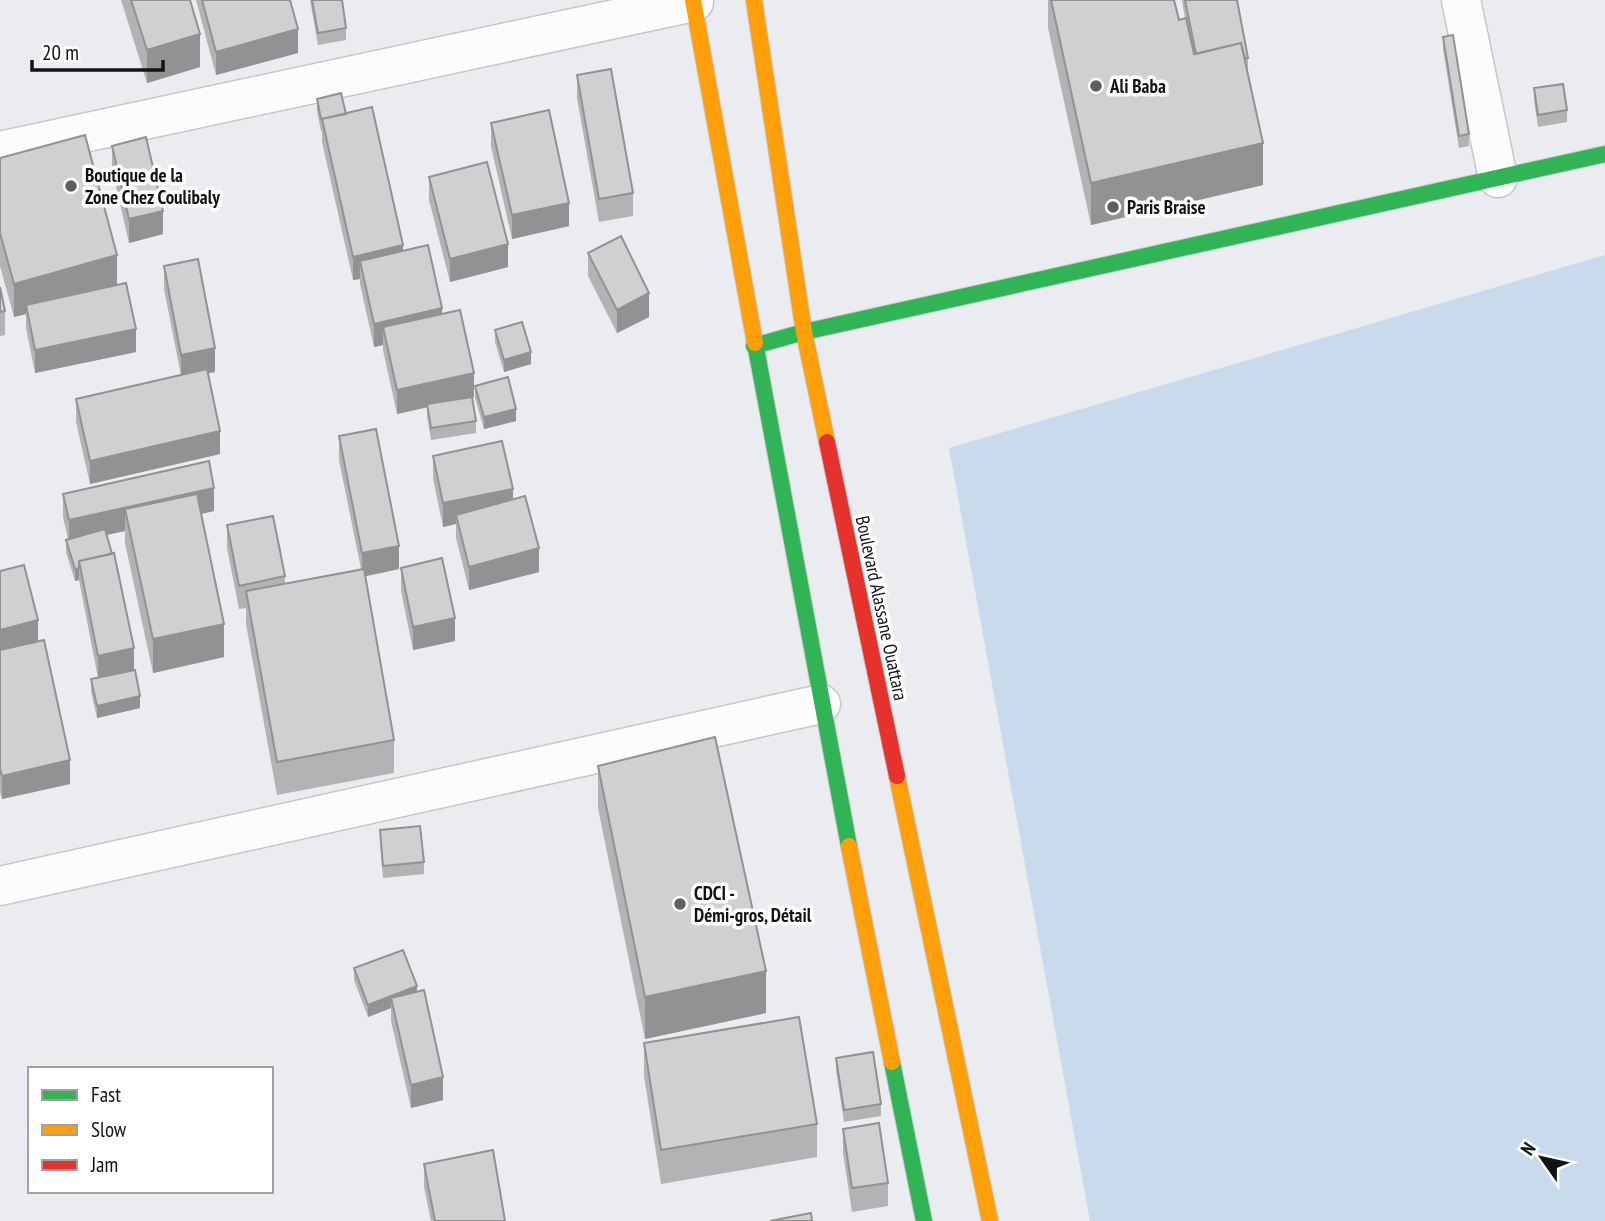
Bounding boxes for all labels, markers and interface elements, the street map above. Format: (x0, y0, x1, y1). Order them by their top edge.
scale bar (32, 28, 163, 72)
text: 20 m (42, 39, 79, 66)
place label: Ali Baba (1109, 74, 1166, 98)
marker: Ali Baba (1088, 78, 1104, 94)
place label: Boutique de la Zone Chez Coulibaly (85, 163, 220, 209)
marker: Boutique de la Zone Chez Coulibaly (63, 178, 79, 194)
place label: Paris Braise (1127, 195, 1206, 219)
marker: Paris Braise (1105, 199, 1121, 215)
street label: Boulevard Alassane Ouattara (851, 514, 913, 702)
place label: CDCI - Démi-gros, Détail (694, 881, 812, 927)
marker: CDCI - Démi-gros, Détail (672, 896, 688, 912)
legend (28, 1067, 273, 1193)
text: Fast (91, 1081, 121, 1108)
text: Slow (91, 1116, 127, 1143)
north arrow (1507, 1123, 1577, 1193)
text: N (1515, 1138, 1541, 1159)
text: Jam (90, 1151, 118, 1178)

